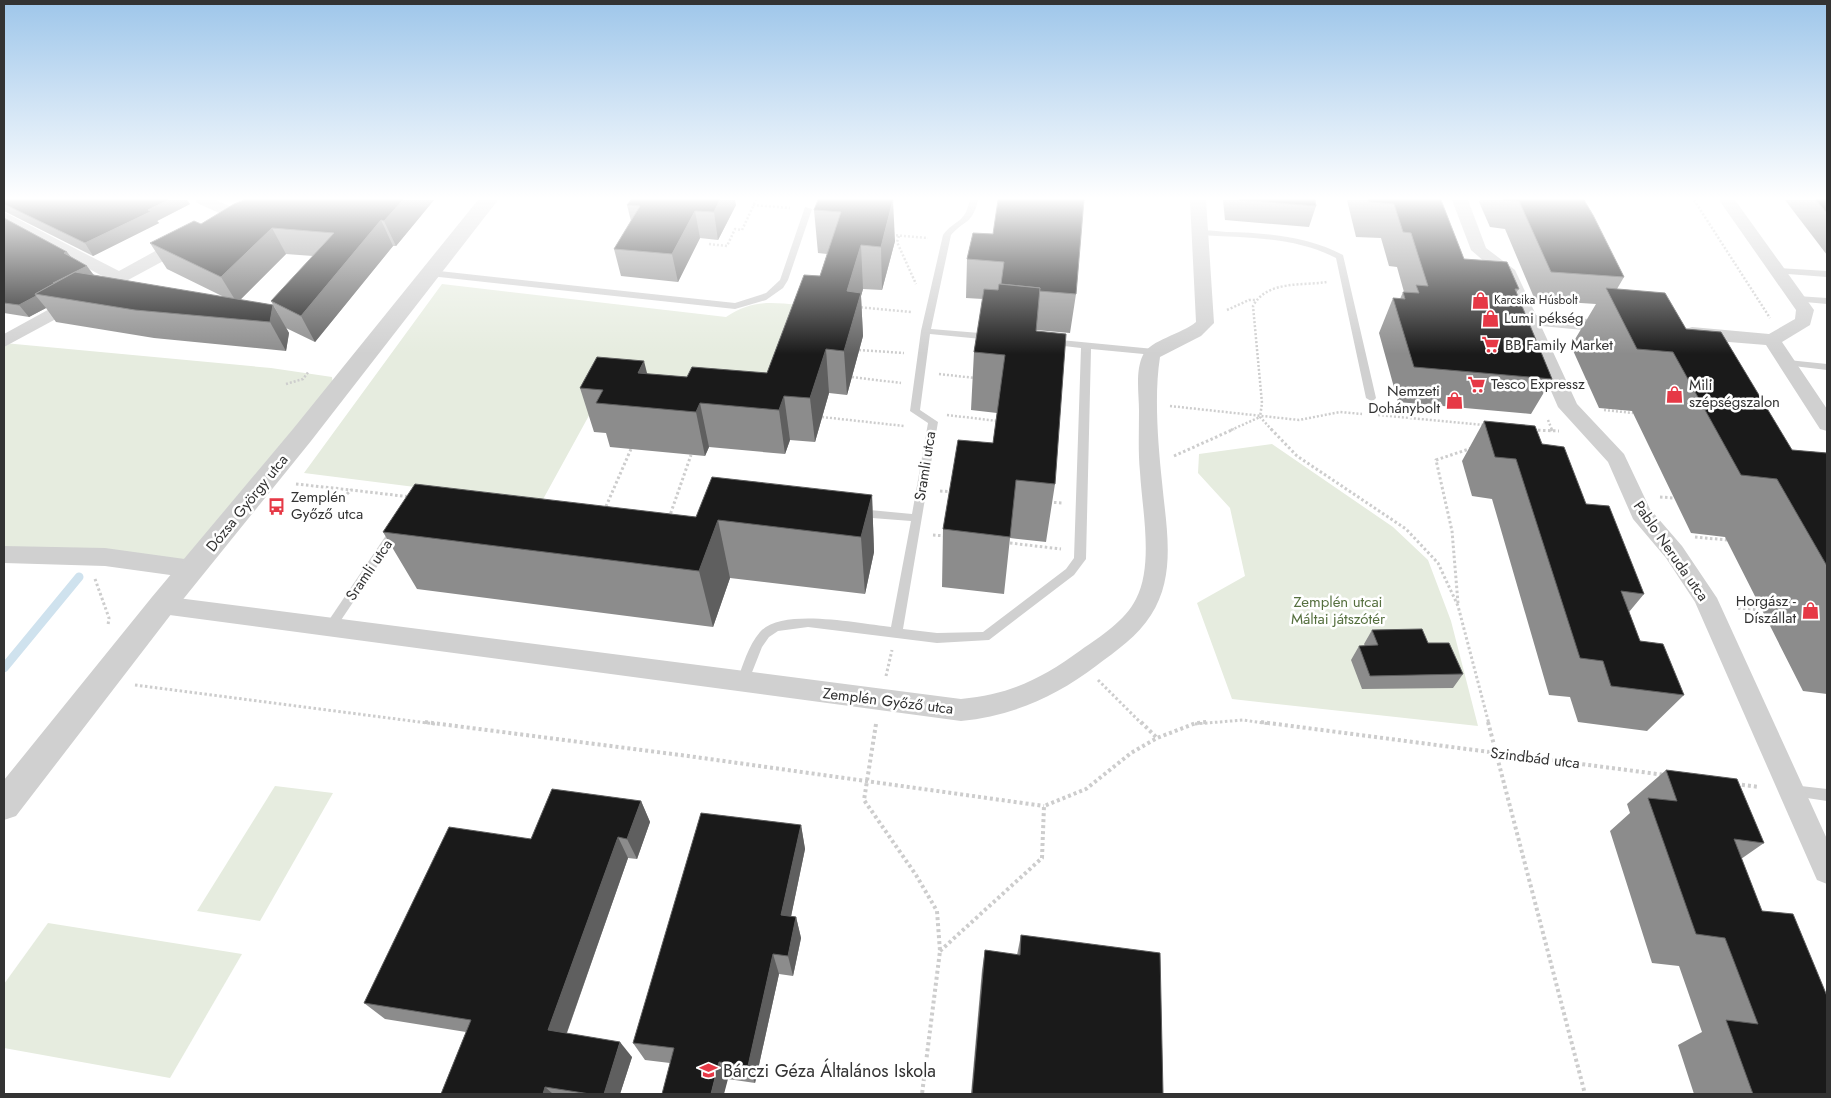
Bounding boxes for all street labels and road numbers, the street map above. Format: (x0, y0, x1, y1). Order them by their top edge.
street label: Sramli utca (909, 430, 941, 502)
street label: Dózsa György utca (201, 450, 293, 556)
street label: Pablo Neruda utca (1628, 496, 1714, 606)
street label: Sramli utca (340, 535, 398, 605)
street label: Zemplén Győző utca (821, 682, 955, 720)
street label: Szindbád utca (1489, 742, 1581, 774)

